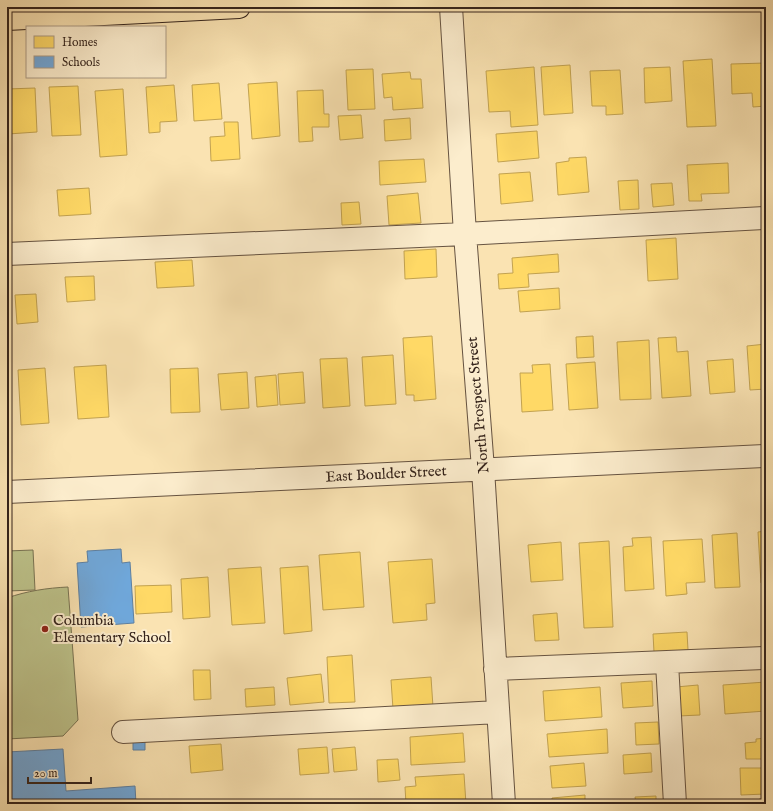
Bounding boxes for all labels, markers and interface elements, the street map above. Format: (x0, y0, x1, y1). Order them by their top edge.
legend (26, 26, 166, 78)
text: Homes (62, 35, 98, 50)
text: Schools (62, 55, 100, 70)
street label: North Prospect Street (463, 336, 493, 474)
street label: East Boulder Street (325, 461, 447, 487)
place label: Columbia Elementary School (53, 611, 172, 647)
marker: Columbia Elementary School (40, 624, 50, 634)
scale bar (28, 759, 91, 785)
text: 20 m (34, 766, 57, 781)

